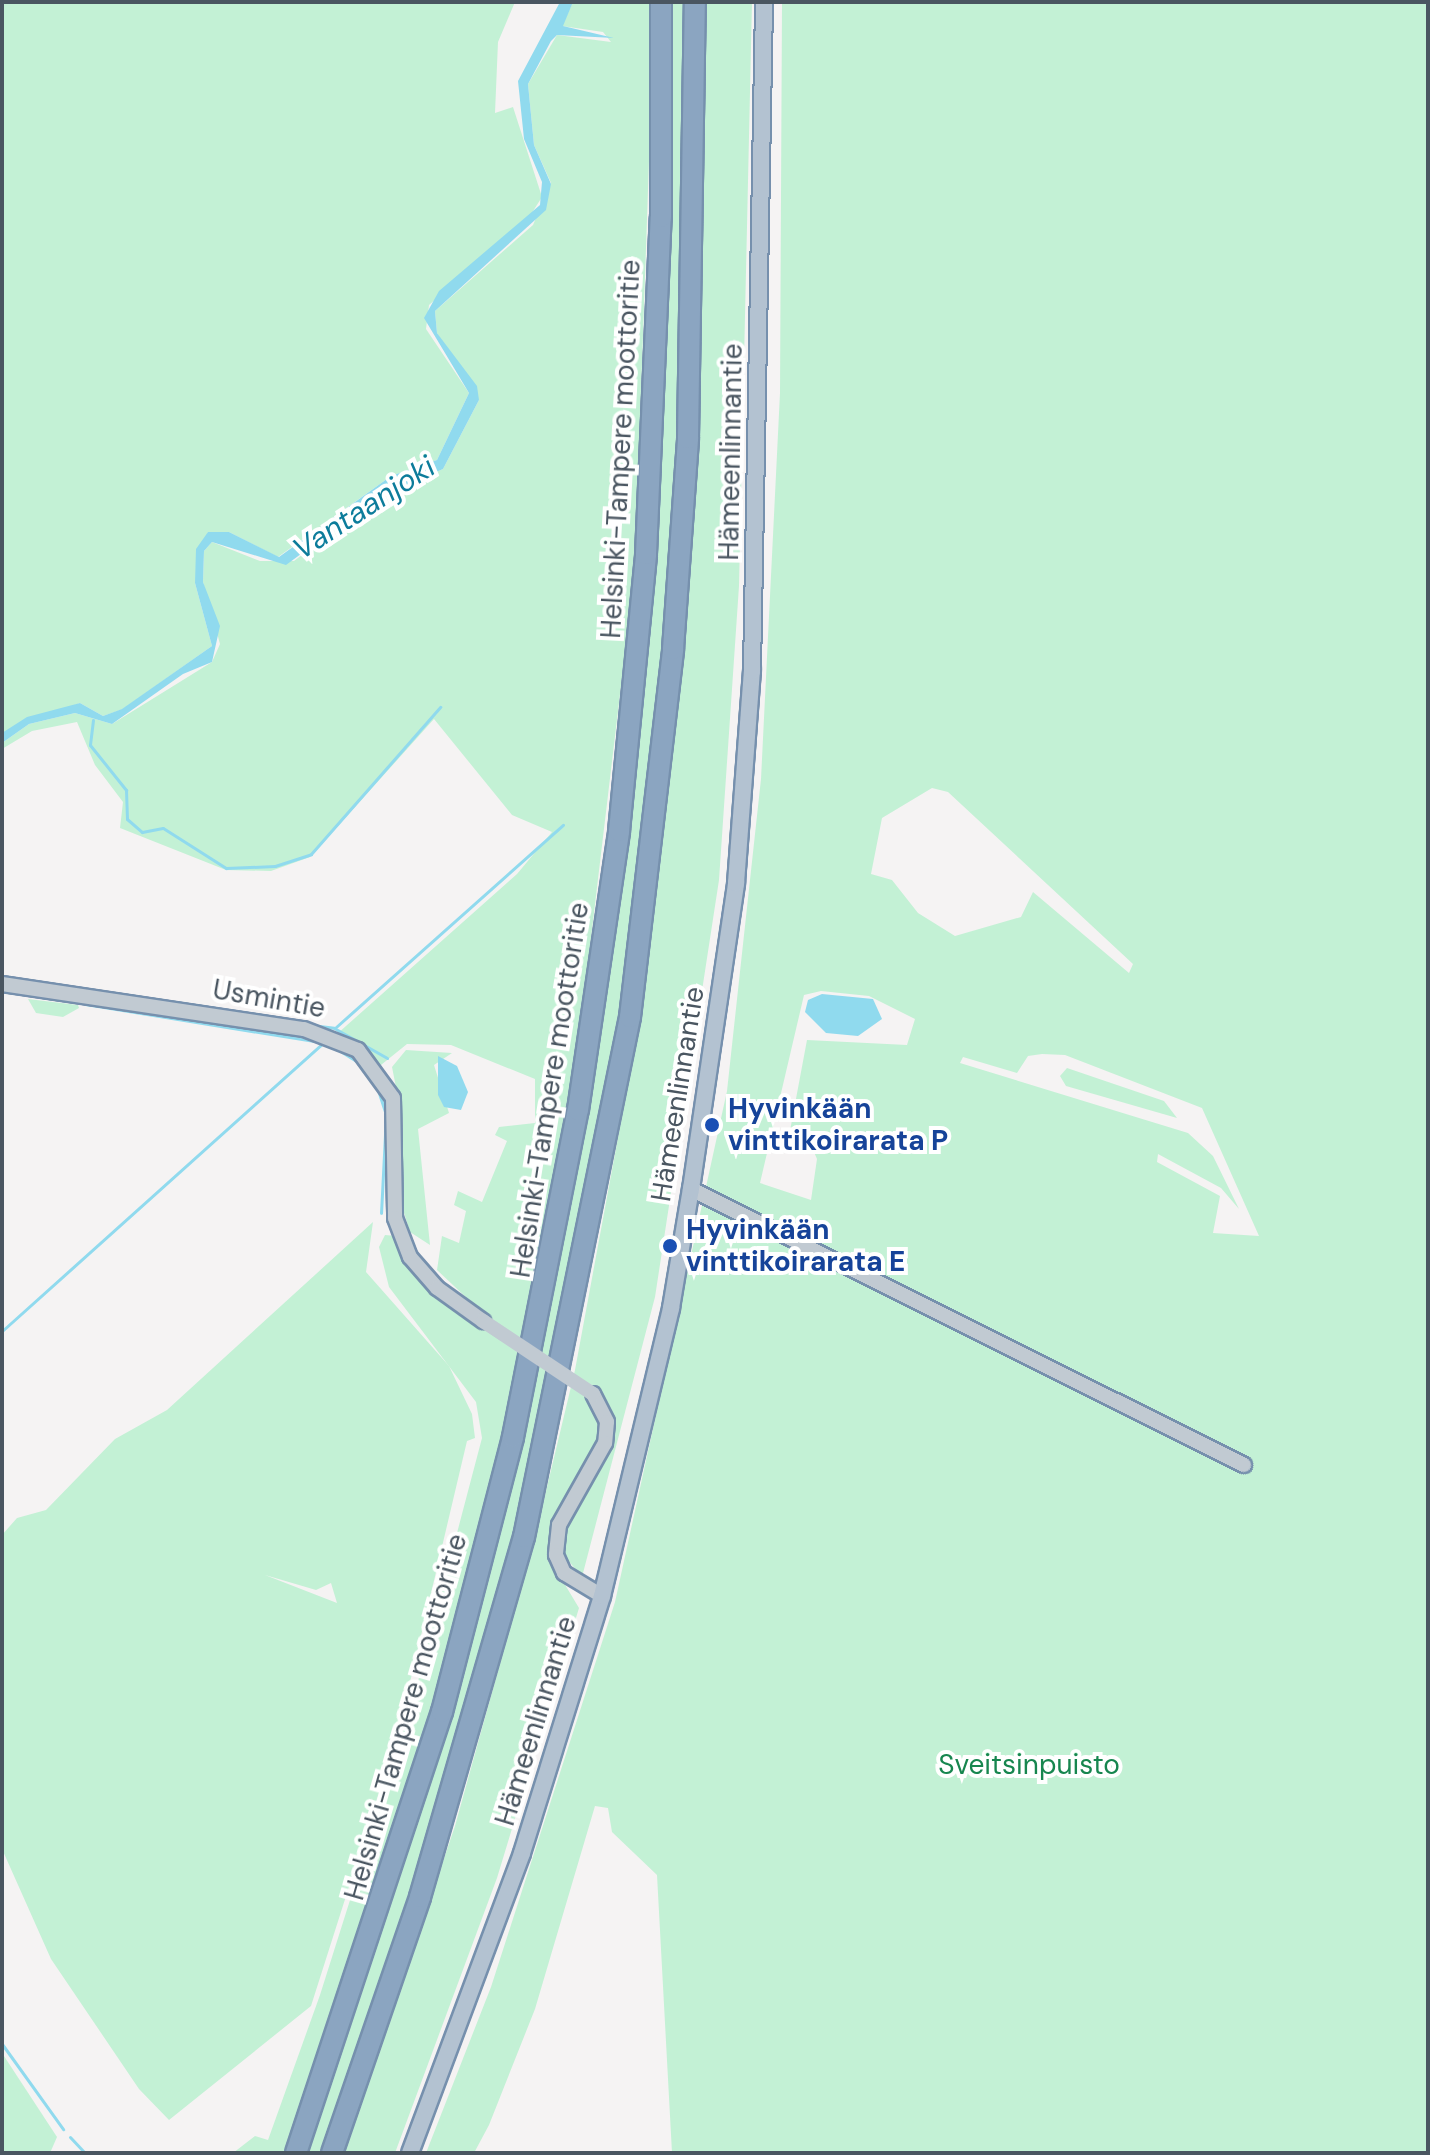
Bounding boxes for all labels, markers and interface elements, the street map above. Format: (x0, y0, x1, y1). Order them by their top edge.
street label: Helsinki-Tampere moottoritie (594, 259, 648, 639)
street label: Hämeenlinnantie (712, 343, 750, 561)
water label: Vantaanjoki (286, 449, 442, 567)
street label: Helsinki-Tampere moottoritie (504, 900, 596, 1280)
street label: Usmintie (210, 973, 328, 1025)
street label: Hämeenlinnantie (644, 984, 712, 1204)
place label: Hyvinkään vinttikoirarata P (728, 1092, 948, 1158)
marker: Hyvinkään vinttikoirarata P (703, 1116, 721, 1134)
place label: Hyvinkään vinttikoirarata E (686, 1213, 905, 1279)
marker: Hyvinkään vinttikoirarata E (661, 1237, 679, 1255)
street label: Helsinki-Tampere moottoritie (338, 1530, 474, 1904)
street label: Hämeenlinnantie (488, 1612, 584, 1830)
park label: Sveitsinpuisto (938, 1748, 1120, 1782)

